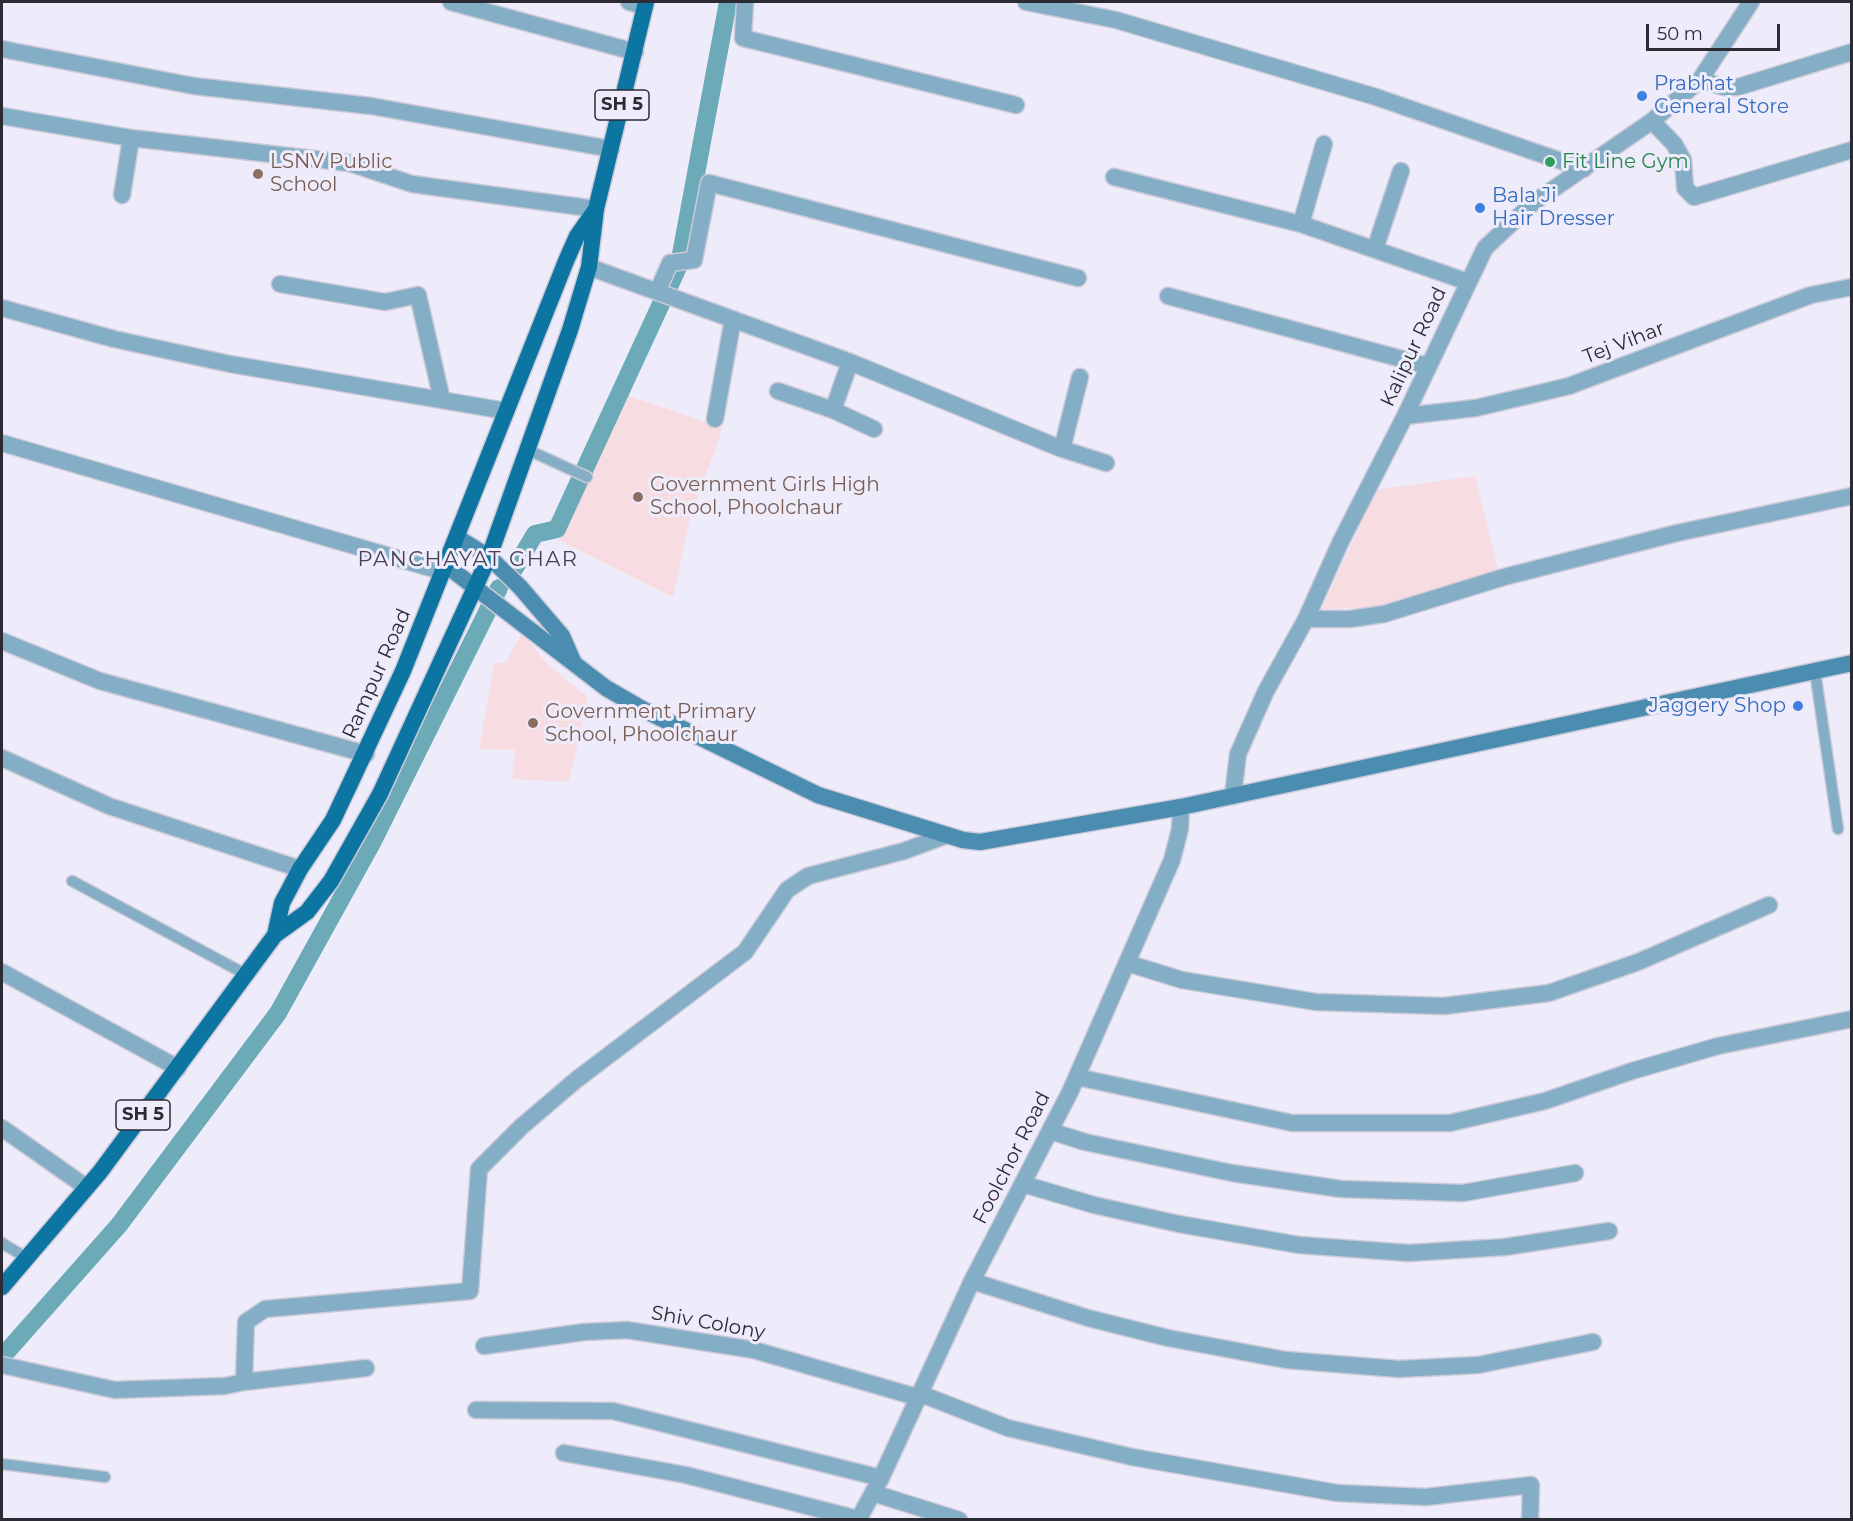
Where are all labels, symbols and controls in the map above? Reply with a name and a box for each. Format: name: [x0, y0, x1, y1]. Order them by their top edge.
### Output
scale bar: [1649, 12, 1782, 50]
text: 50 m: [1657, 23, 1703, 45]
place label: Prabhat General Store: [1654, 72, 1789, 119]
marker: Prabhat General Store: [1635, 89, 1649, 103]
road number: SH 5: [595, 90, 649, 120]
place label: LSNV Public School: [270, 150, 392, 197]
place label: Fit Line Gym: [1562, 150, 1689, 174]
marker: Fit Line Gym: [1543, 155, 1557, 169]
marker: LSNV Public School: [251, 167, 265, 181]
place label: Bala Ji Hair Dresser: [1492, 184, 1615, 231]
marker: Bala Ji Hair Dresser: [1473, 201, 1487, 215]
street label: Kalipur Road: [1376, 283, 1452, 411]
street label: Tej Vihar: [1580, 317, 1668, 369]
place label: Government Girls High School, Phoolchaur: [650, 473, 880, 520]
marker: Government Girls High School, Phoolchaur: [631, 490, 645, 504]
district label: PANCHAYAT GHAR: [357, 547, 579, 573]
street label: Rampur Road: [338, 605, 416, 743]
place label: Jaggery Shop: [1649, 694, 1786, 718]
marker: Jaggery Shop: [1791, 699, 1805, 713]
place label: Government Primary School, Phoolchaur: [545, 700, 756, 747]
marker: Government Primary School, Phoolchaur: [526, 716, 540, 730]
street label: Foolchor Road: [968, 1088, 1056, 1228]
road number: SH 5: [116, 1100, 170, 1130]
street label: Shiv Colony: [649, 1301, 767, 1345]

